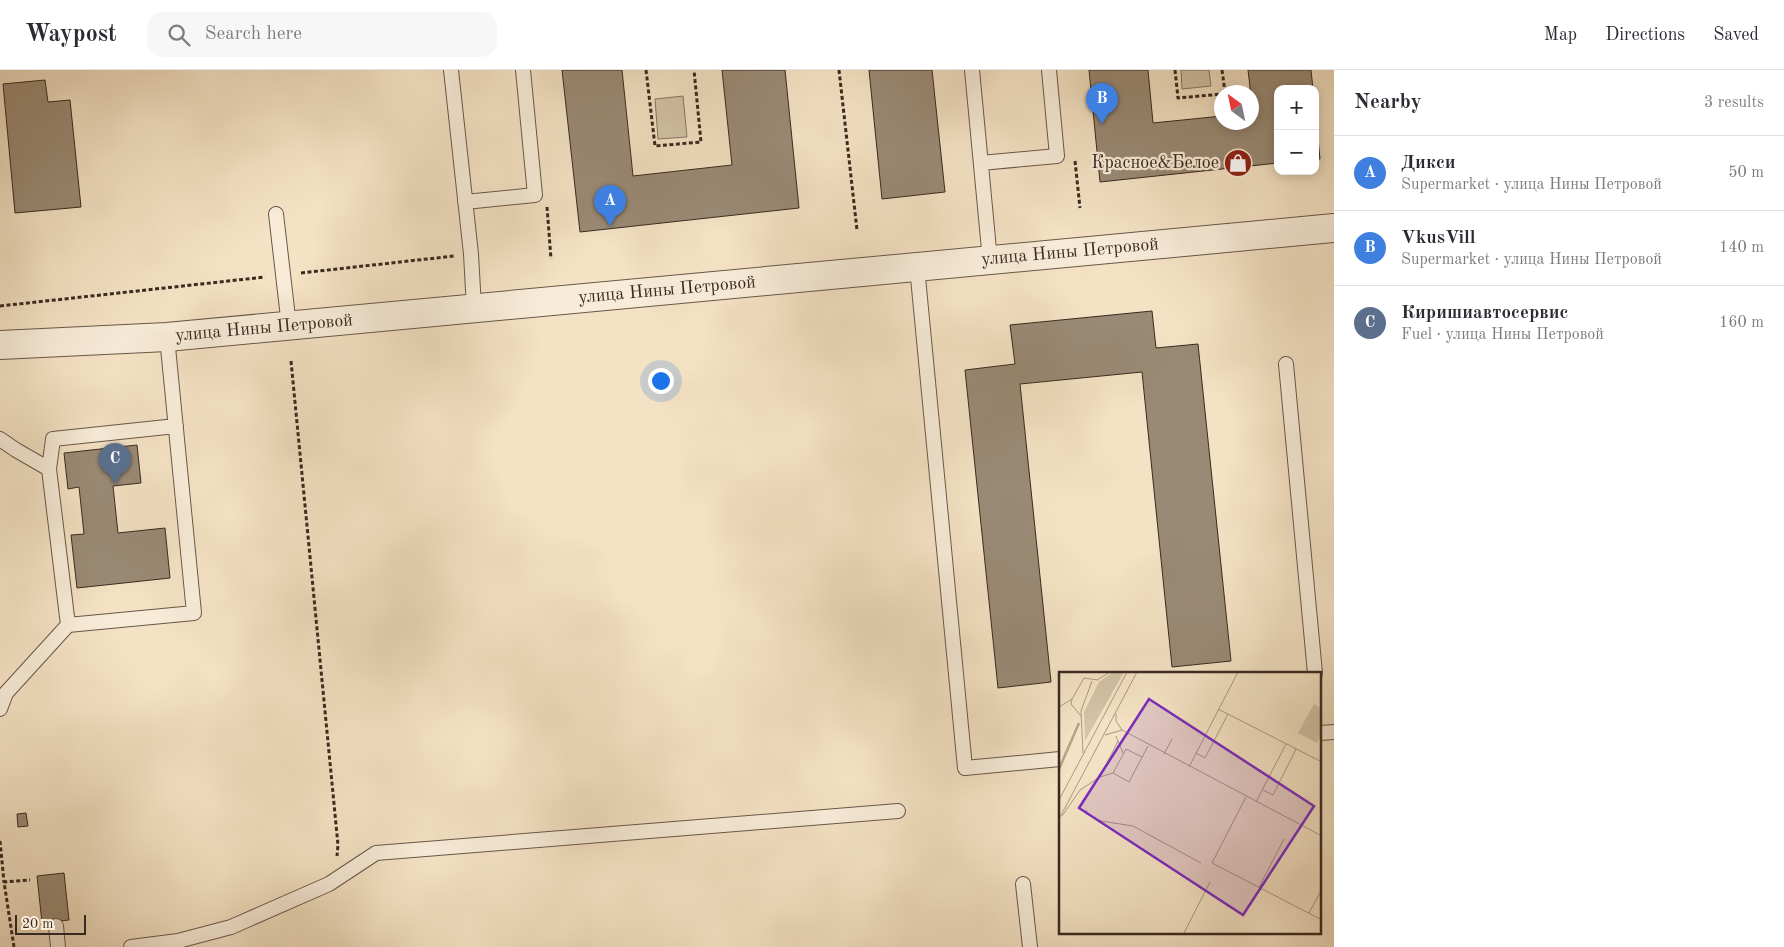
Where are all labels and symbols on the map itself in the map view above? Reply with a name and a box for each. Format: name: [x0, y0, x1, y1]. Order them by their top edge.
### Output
pin: B: [1086, 83, 1118, 124]
north arrow: [1214, 85, 1259, 130]
shop icon: Красное&Белое: [1223, 148, 1253, 178]
place label: Красное&Белое: [1091, 154, 1219, 172]
pin: A: [594, 185, 626, 226]
street label: улица Нины Петровой: [980, 235, 1160, 269]
street label: улица Нины Петровой: [577, 273, 757, 307]
street label: улица Нины Петровой: [174, 311, 354, 345]
your location: [648, 368, 674, 394]
pin: C: [99, 443, 131, 484]
inset map: [1059, 672, 1322, 934]
scale bar: [15, 912, 86, 935]

